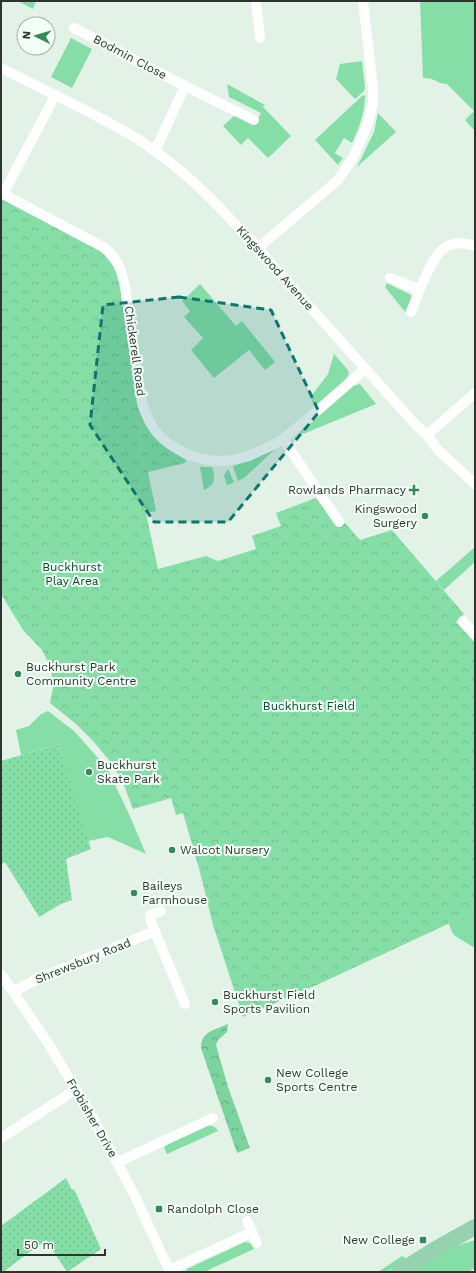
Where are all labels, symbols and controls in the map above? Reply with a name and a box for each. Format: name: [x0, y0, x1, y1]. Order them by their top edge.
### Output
north arrow: [16, 16, 56, 56]
text: N: [20, 31, 33, 40]
street label: Bodmin Close: [91, 32, 169, 82]
street label: Kingswood Avenue: [233, 223, 317, 313]
street label: Chickerell Road: [122, 305, 148, 397]
place label: Rowlands Pharmacy: [288, 483, 407, 497]
marker: Rowlands Pharmacy: [409, 485, 419, 495]
place label: Kingswood Surgery: [354, 502, 418, 530]
marker: Kingswood Surgery: [420, 511, 430, 521]
park label: Buckhurst Play Area: [42, 560, 102, 588]
place label: Buckhurst Park Community Centre: [26, 660, 137, 688]
marker: Buckhurst Park Community Centre: [13, 669, 23, 679]
park label: Buckhurst Field: [263, 699, 355, 713]
place label: Buckhurst Skate Park: [97, 758, 160, 786]
marker: Buckhurst Skate Park: [84, 767, 94, 777]
place label: Walcot Nursery: [180, 843, 270, 857]
marker: Walcot Nursery: [167, 845, 177, 855]
place label: Baileys Farmhouse: [142, 879, 207, 907]
marker: Baileys Farmhouse: [129, 888, 139, 898]
street label: Shrewsbury Road: [33, 935, 133, 987]
place label: Buckhurst Field Sports Pavilion: [223, 988, 315, 1016]
marker: Buckhurst Field Sports Pavilion: [210, 997, 220, 1007]
place label: New College Sports Centre: [276, 1066, 358, 1094]
marker: New College Sports Centre: [263, 1075, 273, 1085]
street label: Frobisher Drive: [64, 1076, 120, 1160]
place label: Randolph Close: [167, 1202, 259, 1216]
marker: Randolph Close: [154, 1204, 164, 1214]
scale bar: [18, 1231, 105, 1257]
place label: New College: [343, 1233, 415, 1247]
marker: New College: [418, 1235, 428, 1245]
text: 50 m: [24, 1238, 54, 1252]

